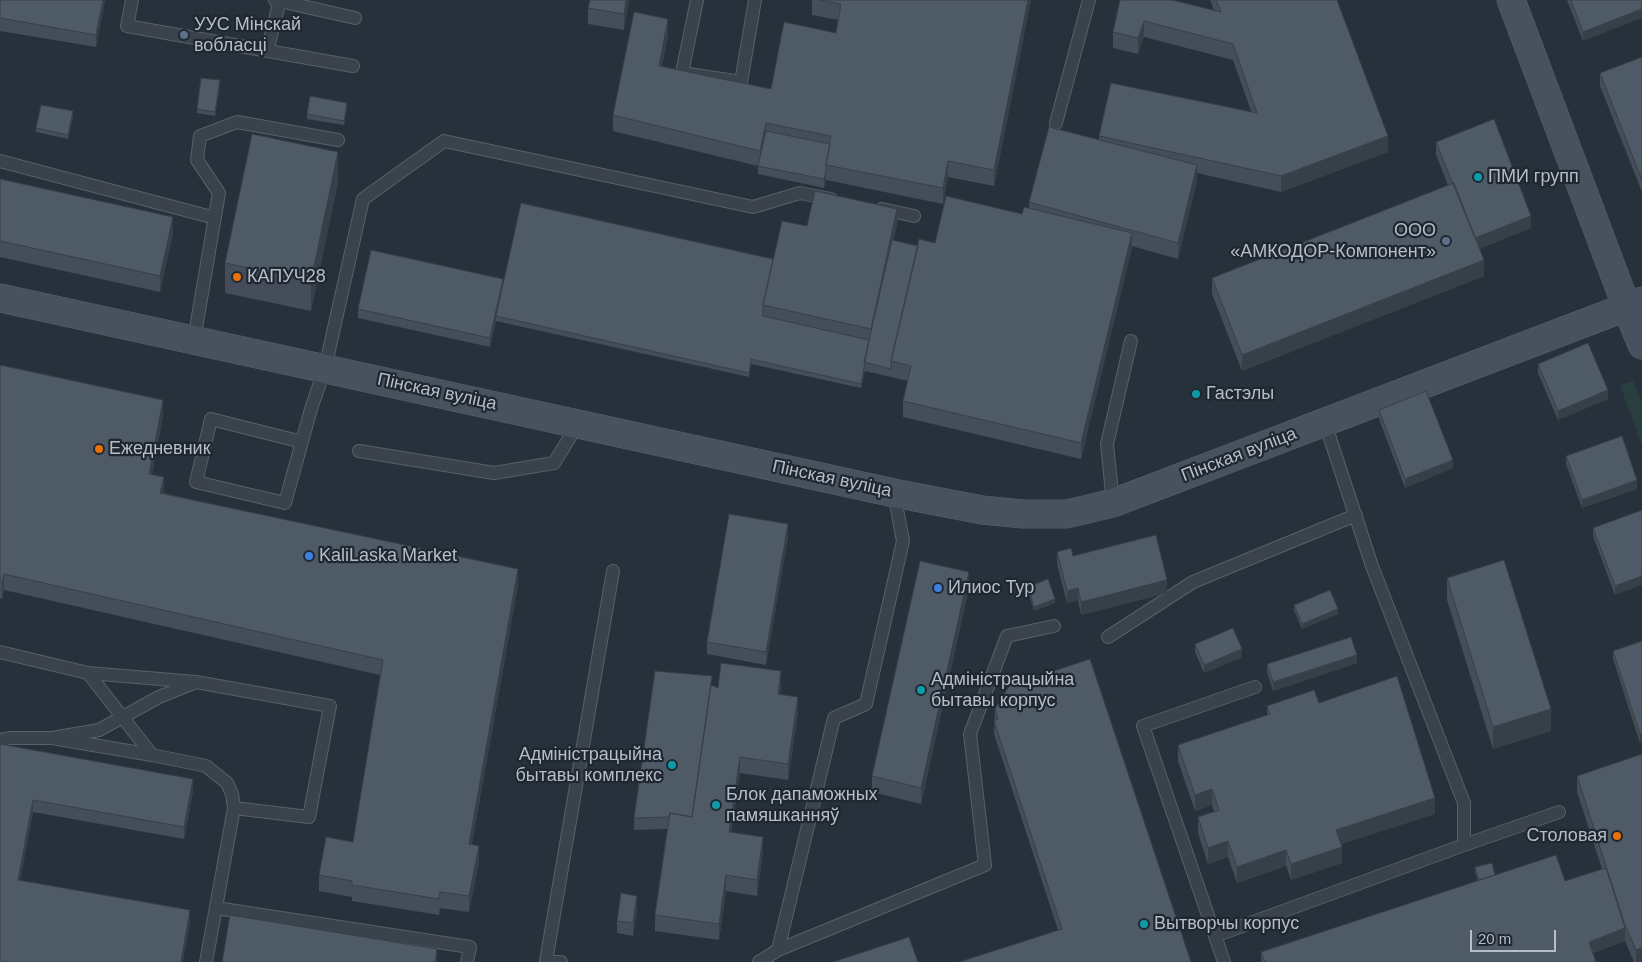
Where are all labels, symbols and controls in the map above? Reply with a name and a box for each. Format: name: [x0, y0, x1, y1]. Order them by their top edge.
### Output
place label: УУС Мінскай вобласці: [194, 14, 301, 56]
marker: УУС Мінскай вобласці: [178, 29, 190, 41]
place label: ПМИ групп: [1488, 166, 1579, 188]
marker: ПМИ групп: [1472, 171, 1484, 183]
place label: ООО «АМКОДОР-Компонент»: [1230, 220, 1436, 262]
marker: ООО «АМКОДОР-Компонент»: [1440, 235, 1452, 247]
place label: КАПУЧ28: [247, 266, 326, 288]
marker: КАПУЧ28: [231, 271, 243, 283]
street label: Пінская вуліца: [375, 369, 499, 415]
place label: Гастэлы: [1206, 383, 1274, 405]
marker: Гастэлы: [1190, 388, 1202, 400]
street label: Пінская вуліца: [1178, 423, 1300, 487]
place label: Ежедневник: [109, 438, 211, 460]
marker: Ежедневник: [93, 443, 105, 455]
street label: Пінская вуліца: [770, 456, 894, 502]
place label: KaliLaska Market: [319, 545, 457, 567]
marker: KaliLaska Market: [303, 550, 315, 562]
place label: Илиос Тур: [948, 577, 1034, 599]
marker: Илиос Тур: [932, 582, 944, 594]
place label: Адміністрацыйна бытавы корпус: [931, 669, 1074, 712]
marker: Адміністрацыйна бытавы корпус: [915, 684, 927, 696]
place label: Адміністрацыйна бытавы комплекс: [515, 744, 662, 786]
marker: Адміністрацыйна бытавы комплекс: [666, 759, 678, 771]
place label: Блок дапаможных памяшканняў: [726, 784, 878, 826]
marker: Блок дапаможных памяшканняў: [710, 799, 722, 811]
place label: Столовая: [1527, 825, 1607, 847]
marker: Столовая: [1611, 830, 1623, 842]
place label: Вытворчы корпус: [1154, 913, 1299, 935]
marker: Вытворчы корпус: [1138, 918, 1150, 930]
scale bar: [1472, 920, 1558, 952]
text: 20 m: [1478, 930, 1511, 947]

